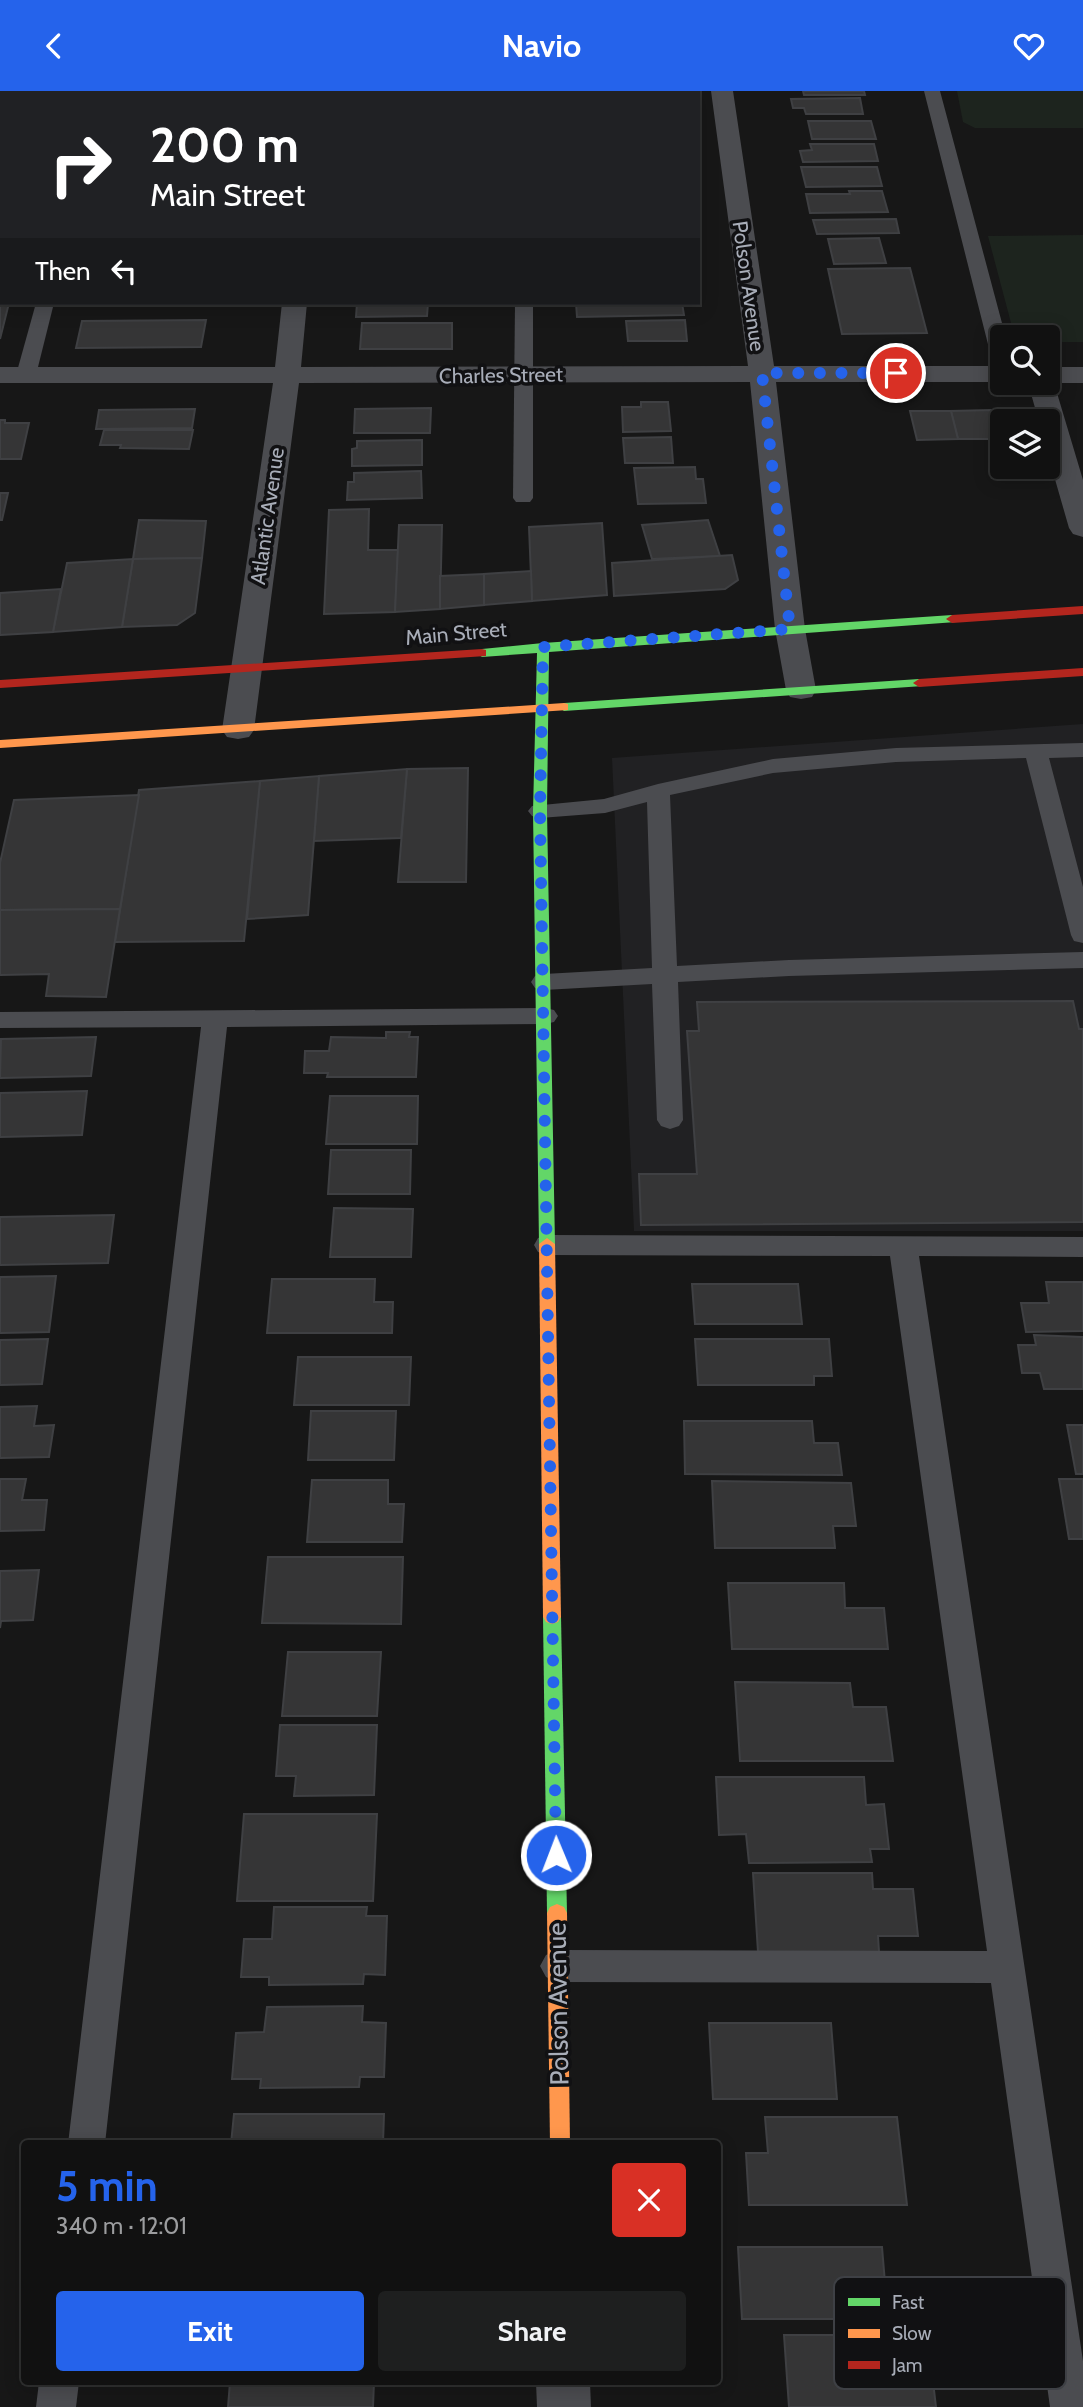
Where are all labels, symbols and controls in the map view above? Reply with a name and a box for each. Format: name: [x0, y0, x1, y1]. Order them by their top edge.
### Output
text: Navio: [502, 26, 581, 65]
icon: back: [35, 27, 73, 65]
icon: heart: [1010, 27, 1048, 65]
text: 200 m: [150, 115, 299, 174]
icon: right: [35, 119, 126, 210]
text: Main Street: [150, 175, 305, 214]
street label: Polson Avenue: [727, 219, 771, 353]
icon: left: [105, 252, 143, 290]
text: Then: [35, 255, 91, 287]
map controls: [990, 325, 1060, 479]
button: search: [990, 325, 1060, 395]
pin: [866, 343, 926, 403]
icon: arrive: [877, 354, 915, 392]
street label: Charles Street: [439, 361, 563, 389]
button: layers: [990, 409, 1060, 479]
street label: Atlantic Avenue: [245, 445, 289, 586]
street label: Main Street: [404, 616, 508, 650]
position arrow: [519, 1818, 593, 1892]
street label: Polson Avenue: [541, 1922, 575, 2086]
text: 5 min: [56, 2160, 158, 2212]
button: close: [612, 2163, 686, 2237]
text: 340 m · 12:01: [56, 2212, 187, 2240]
legend: [834, 2277, 1066, 2389]
button: Exit: [56, 2291, 364, 2371]
button: Share: [378, 2291, 686, 2371]
text: Fast: [892, 2291, 925, 2314]
text: Slow: [892, 2322, 932, 2345]
text: Jam: [891, 2354, 922, 2377]

